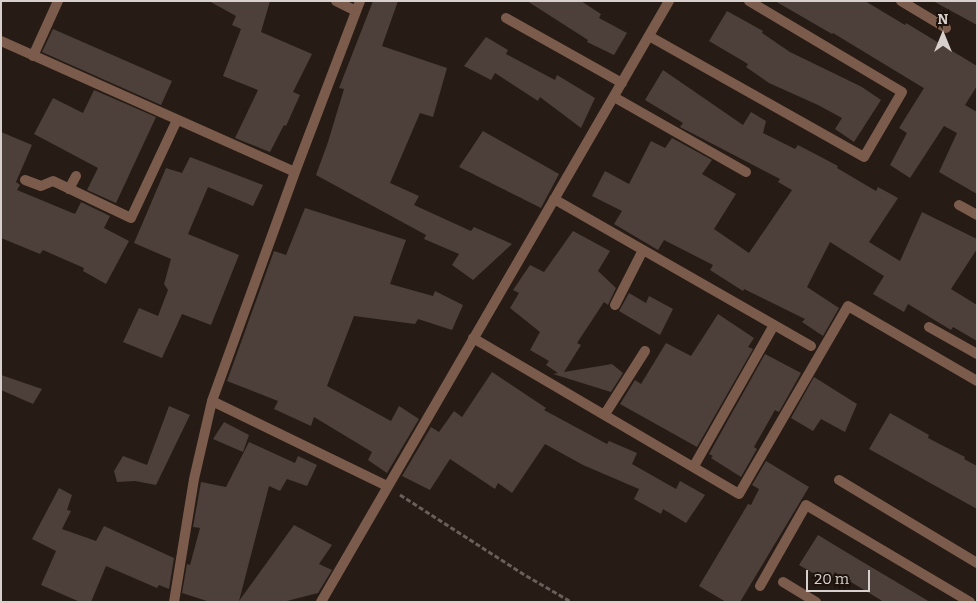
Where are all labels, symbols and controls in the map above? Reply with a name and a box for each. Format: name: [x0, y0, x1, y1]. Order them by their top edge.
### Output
north arrow: [918, 10, 968, 60]
text: N: [938, 11, 948, 28]
scale bar: [808, 560, 872, 592]
text: 20 m: [814, 570, 849, 588]

